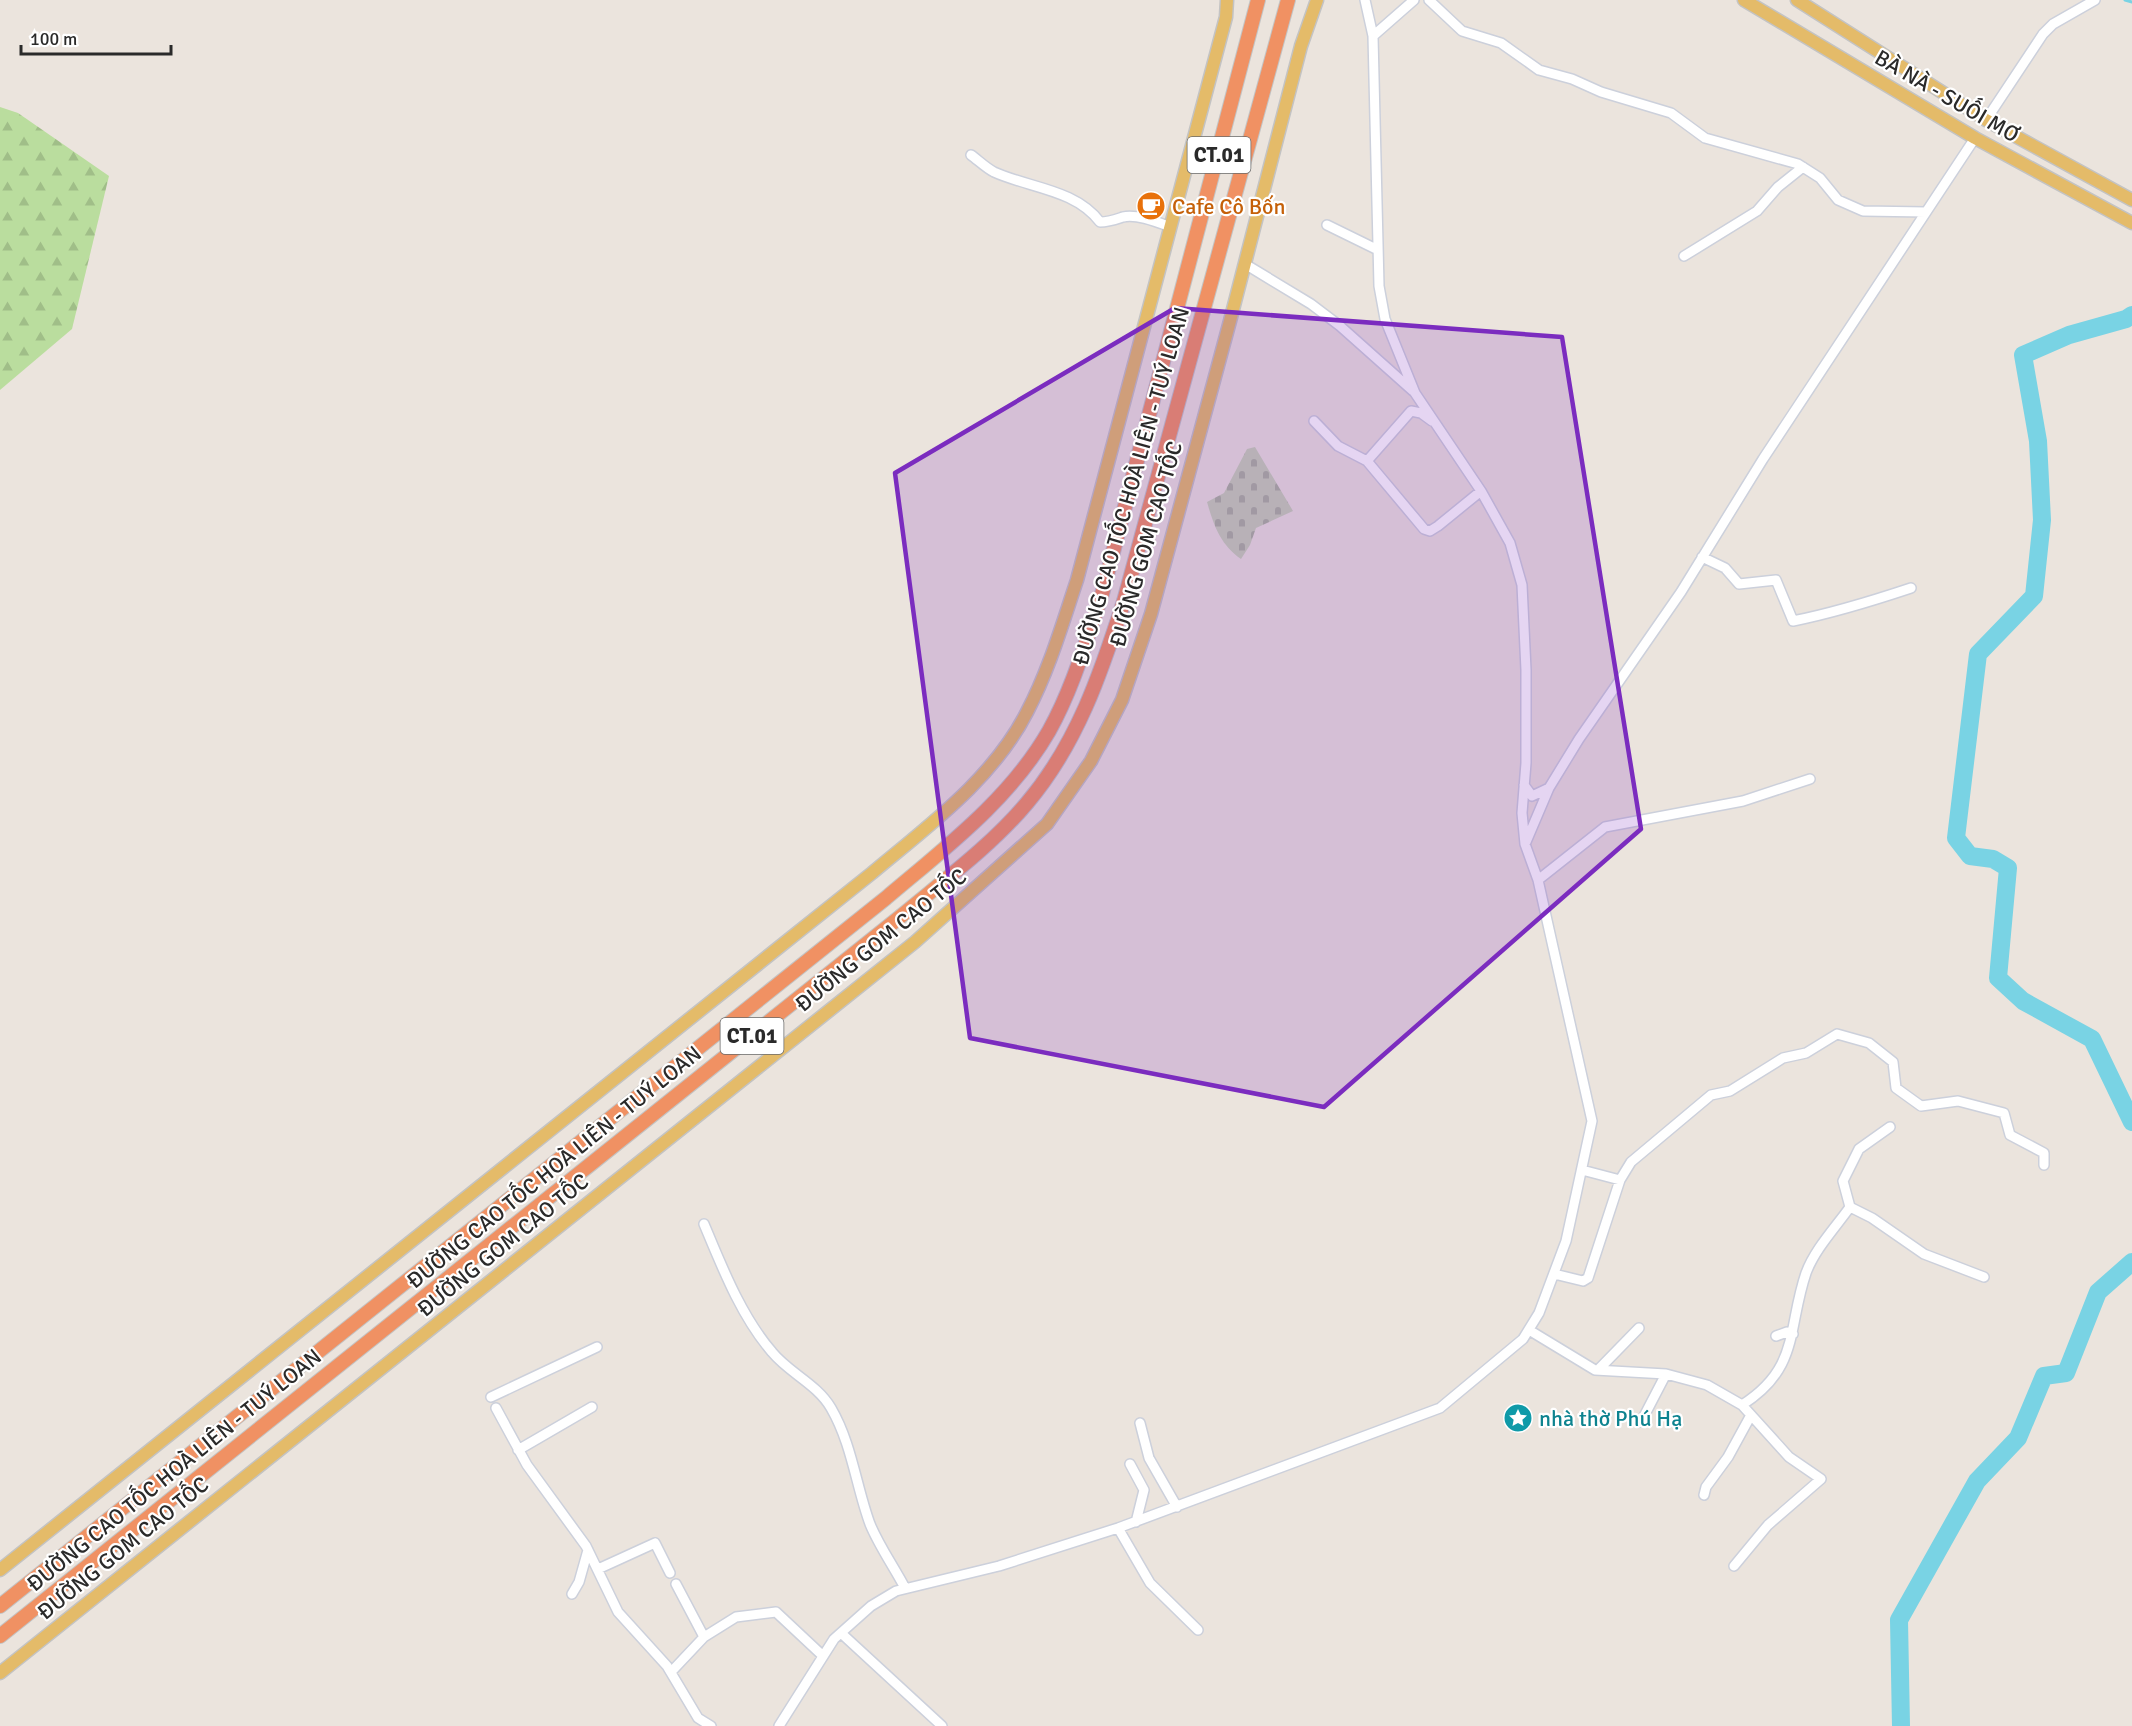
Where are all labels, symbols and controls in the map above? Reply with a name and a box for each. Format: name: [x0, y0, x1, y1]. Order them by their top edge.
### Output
scale bar: [21, 18, 171, 56]
text: 100 m: [30, 28, 77, 50]
street label: BÀ NÀ - SUỐI MƠ: [1870, 41, 2025, 148]
road number: CT.01: [1188, 137, 1250, 173]
cafe icon: Cafe Cô Bốn: [1135, 190, 1167, 222]
place label: Cafe Cô Bốn: [1172, 193, 1285, 220]
street label: ĐƯỜNG CAO TỐC HOÀ LIÊN - TUÝ LOAN: [1064, 303, 1195, 668]
street label: ĐƯỜNG GOM CAO TỐC: [1101, 437, 1188, 650]
street label: ĐƯỜNG GOM CAO TỐC: [788, 860, 972, 1017]
road number: CT.01: [720, 1018, 783, 1054]
street label: ĐƯỜNG CAO TỐC HOÀ LIÊN - TUÝ LOAN: [399, 1037, 707, 1294]
street label: ĐƯỜNG GOM CAO TỐC: [410, 1165, 594, 1322]
street label: ĐƯỜNG CAO TỐC HOÀ LIÊN - TUÝ LOAN: [19, 1340, 327, 1597]
place icon: nhà thờ Phú Hạ: [1502, 1402, 1534, 1434]
place label: nhà thờ Phú Hạ: [1539, 1405, 1682, 1432]
street label: ĐƯỜNG GOM CAO TỐC: [30, 1468, 214, 1625]

